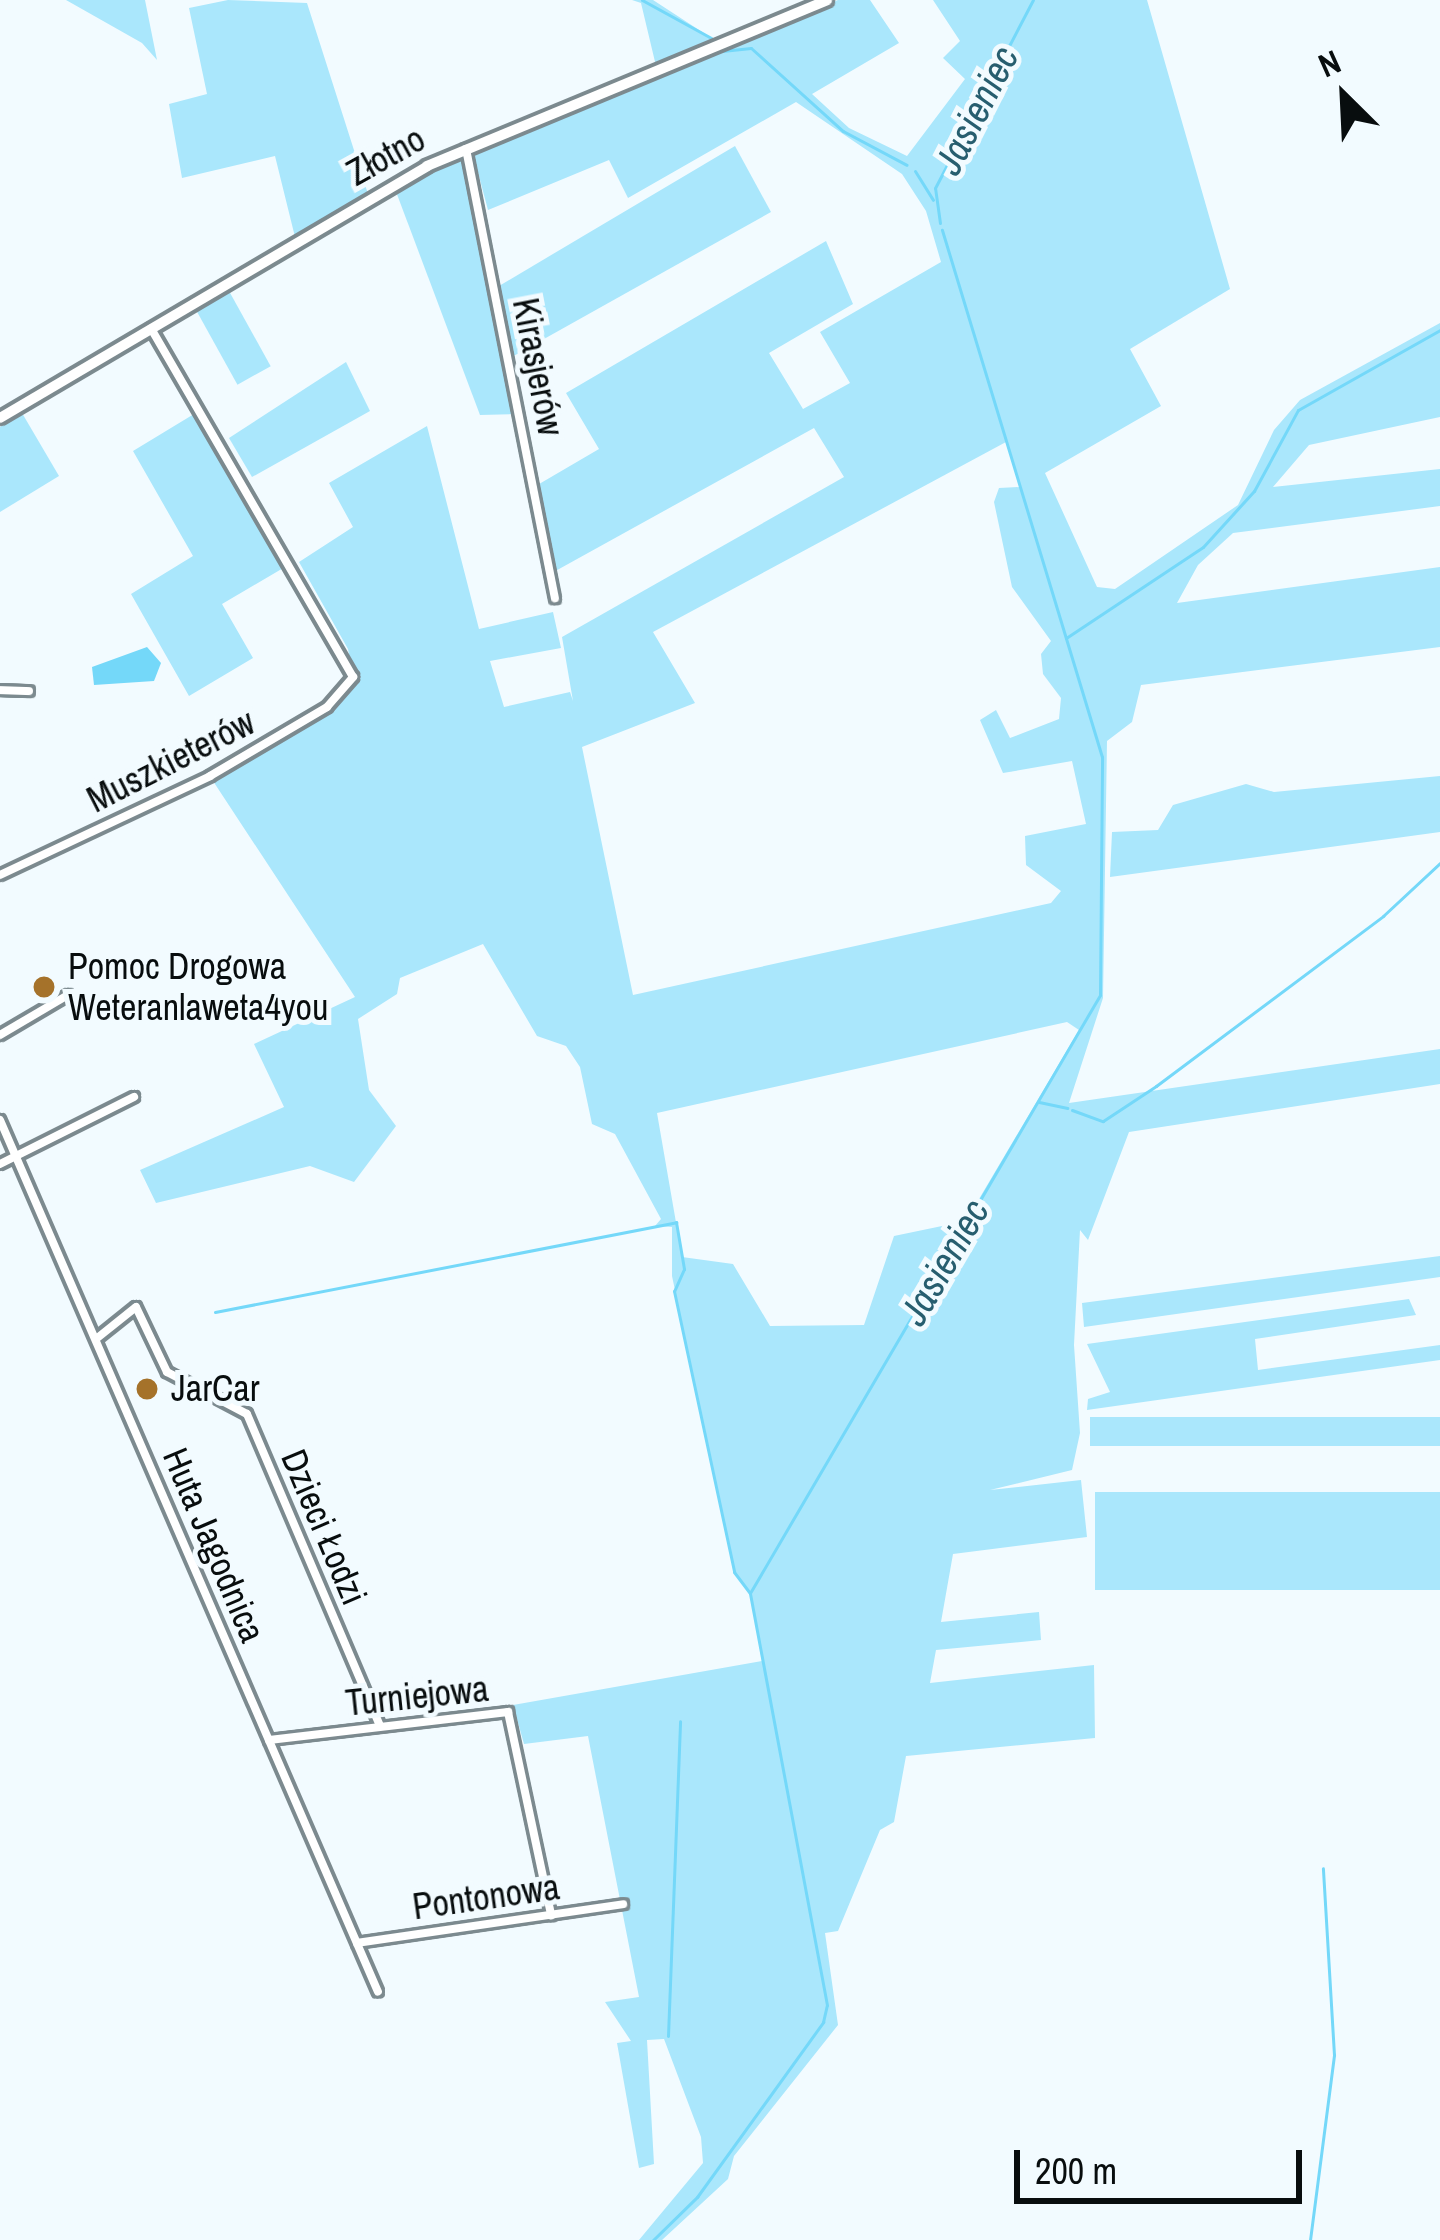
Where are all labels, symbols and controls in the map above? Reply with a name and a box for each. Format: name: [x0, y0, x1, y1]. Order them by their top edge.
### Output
north arrow: [1284, 36, 1404, 156]
water label: Jasieniec: [924, 38, 1028, 182]
text: N: [1311, 39, 1347, 87]
street label: Złotno: [340, 117, 432, 195]
street label: Kirasjerów: [503, 294, 573, 440]
street label: Muszkieterów: [80, 700, 262, 822]
place label: Pomoc Drogowa Weteranlaweta4you: [68, 944, 328, 1029]
marker: Pomoc Drogowa Weteranlaweta4you: [31, 974, 57, 1000]
water label: Jasieniec: [890, 1191, 998, 1333]
place label: JarCar: [171, 1367, 260, 1411]
marker: JarCar: [134, 1376, 160, 1402]
street label: Huta Jagodnica: [154, 1441, 274, 1649]
street label: Dzieci Łodzi: [272, 1443, 376, 1611]
street label: Turniejowa: [343, 1667, 491, 1725]
street label: Pontonowa: [410, 1865, 562, 1929]
scale bar: [1020, 2126, 1308, 2200]
text: 200 m: [1035, 2147, 1117, 2195]

